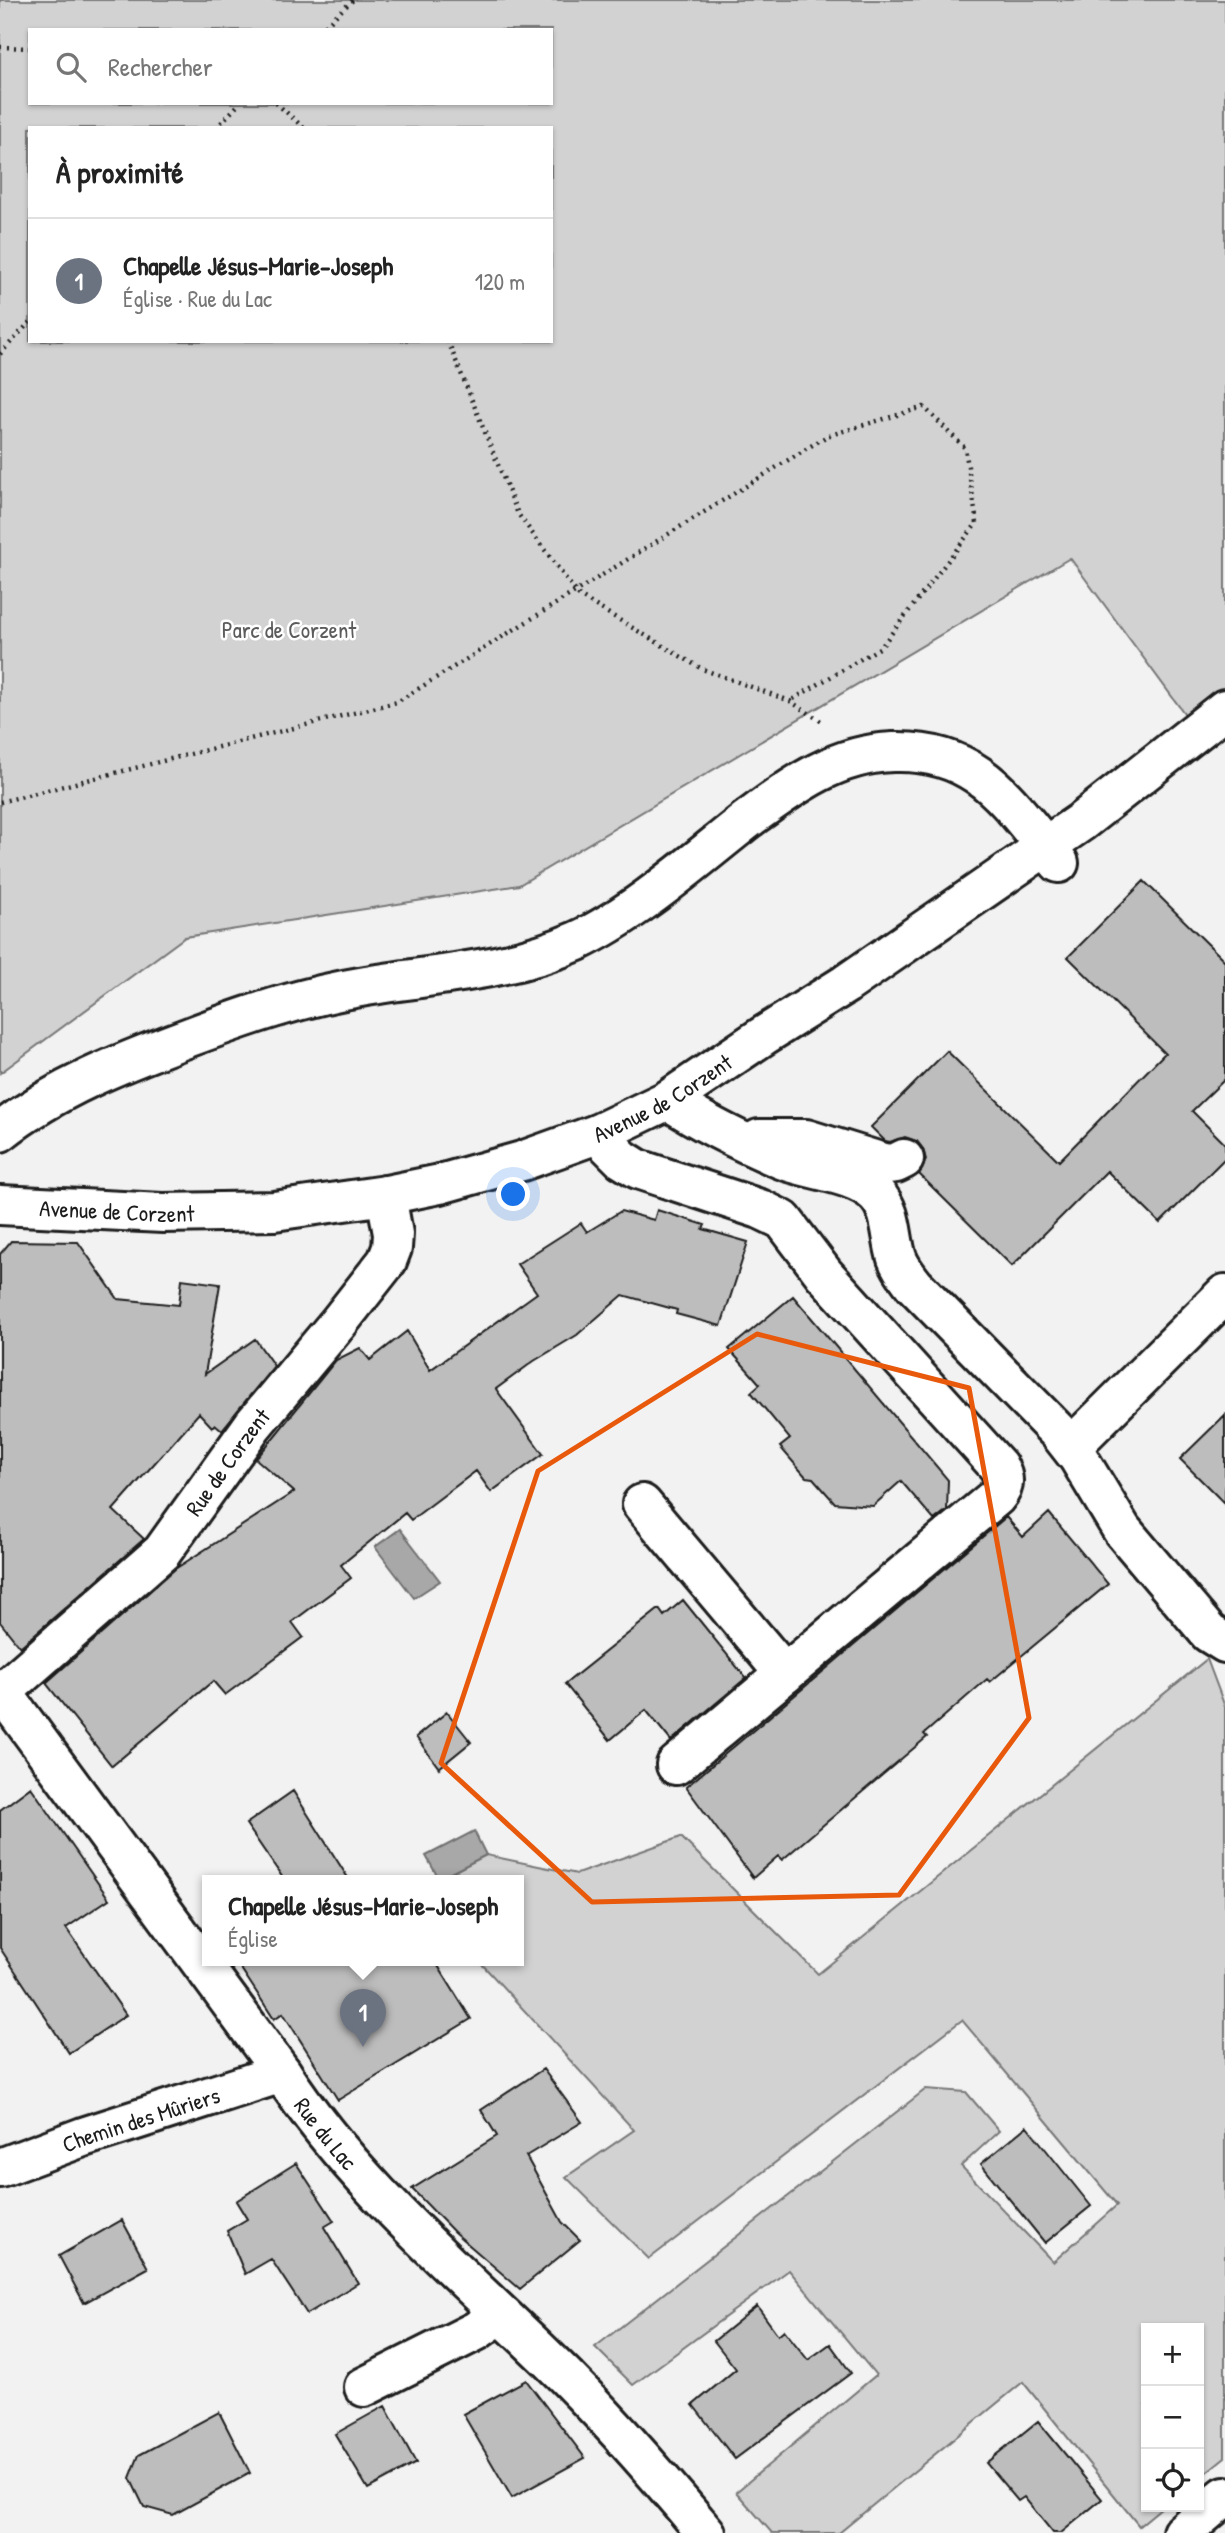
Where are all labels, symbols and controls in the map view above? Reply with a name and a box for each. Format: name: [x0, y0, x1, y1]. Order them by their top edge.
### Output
search box: [28, 28, 553, 105]
icon: search: [52, 48, 90, 86]
text: Rechercher: [108, 49, 213, 84]
text: À proximité: [56, 152, 184, 192]
text: Chapelle Jésus-Marie-Joseph: [123, 248, 393, 283]
text: 1: [75, 266, 83, 297]
text: 120 m: [475, 266, 525, 297]
text: Église · Rue du Lac: [123, 283, 272, 314]
park label: Parc de Corzent: [222, 614, 357, 645]
street label: Avenue de Corzent: [588, 1045, 739, 1149]
your location: [496, 1177, 530, 1211]
street label: Avenue de Corzent: [39, 1191, 196, 1229]
street label: Rue de Corzent: [178, 1400, 277, 1522]
popup: [202, 1875, 524, 1966]
text: Chapelle Jésus-Marie-Joseph: [228, 1888, 498, 1923]
text: Église: [228, 1923, 278, 1954]
pin: 1: [340, 1989, 386, 2047]
street label: Chemin des Mûriers: [57, 2079, 223, 2159]
street label: Rue du Lac: [288, 2091, 365, 2176]
map controls: [1141, 2323, 1204, 2512]
button: +: [1141, 2323, 1204, 2386]
button: −: [1141, 2386, 1204, 2449]
button: locate: [1141, 2449, 1204, 2512]

